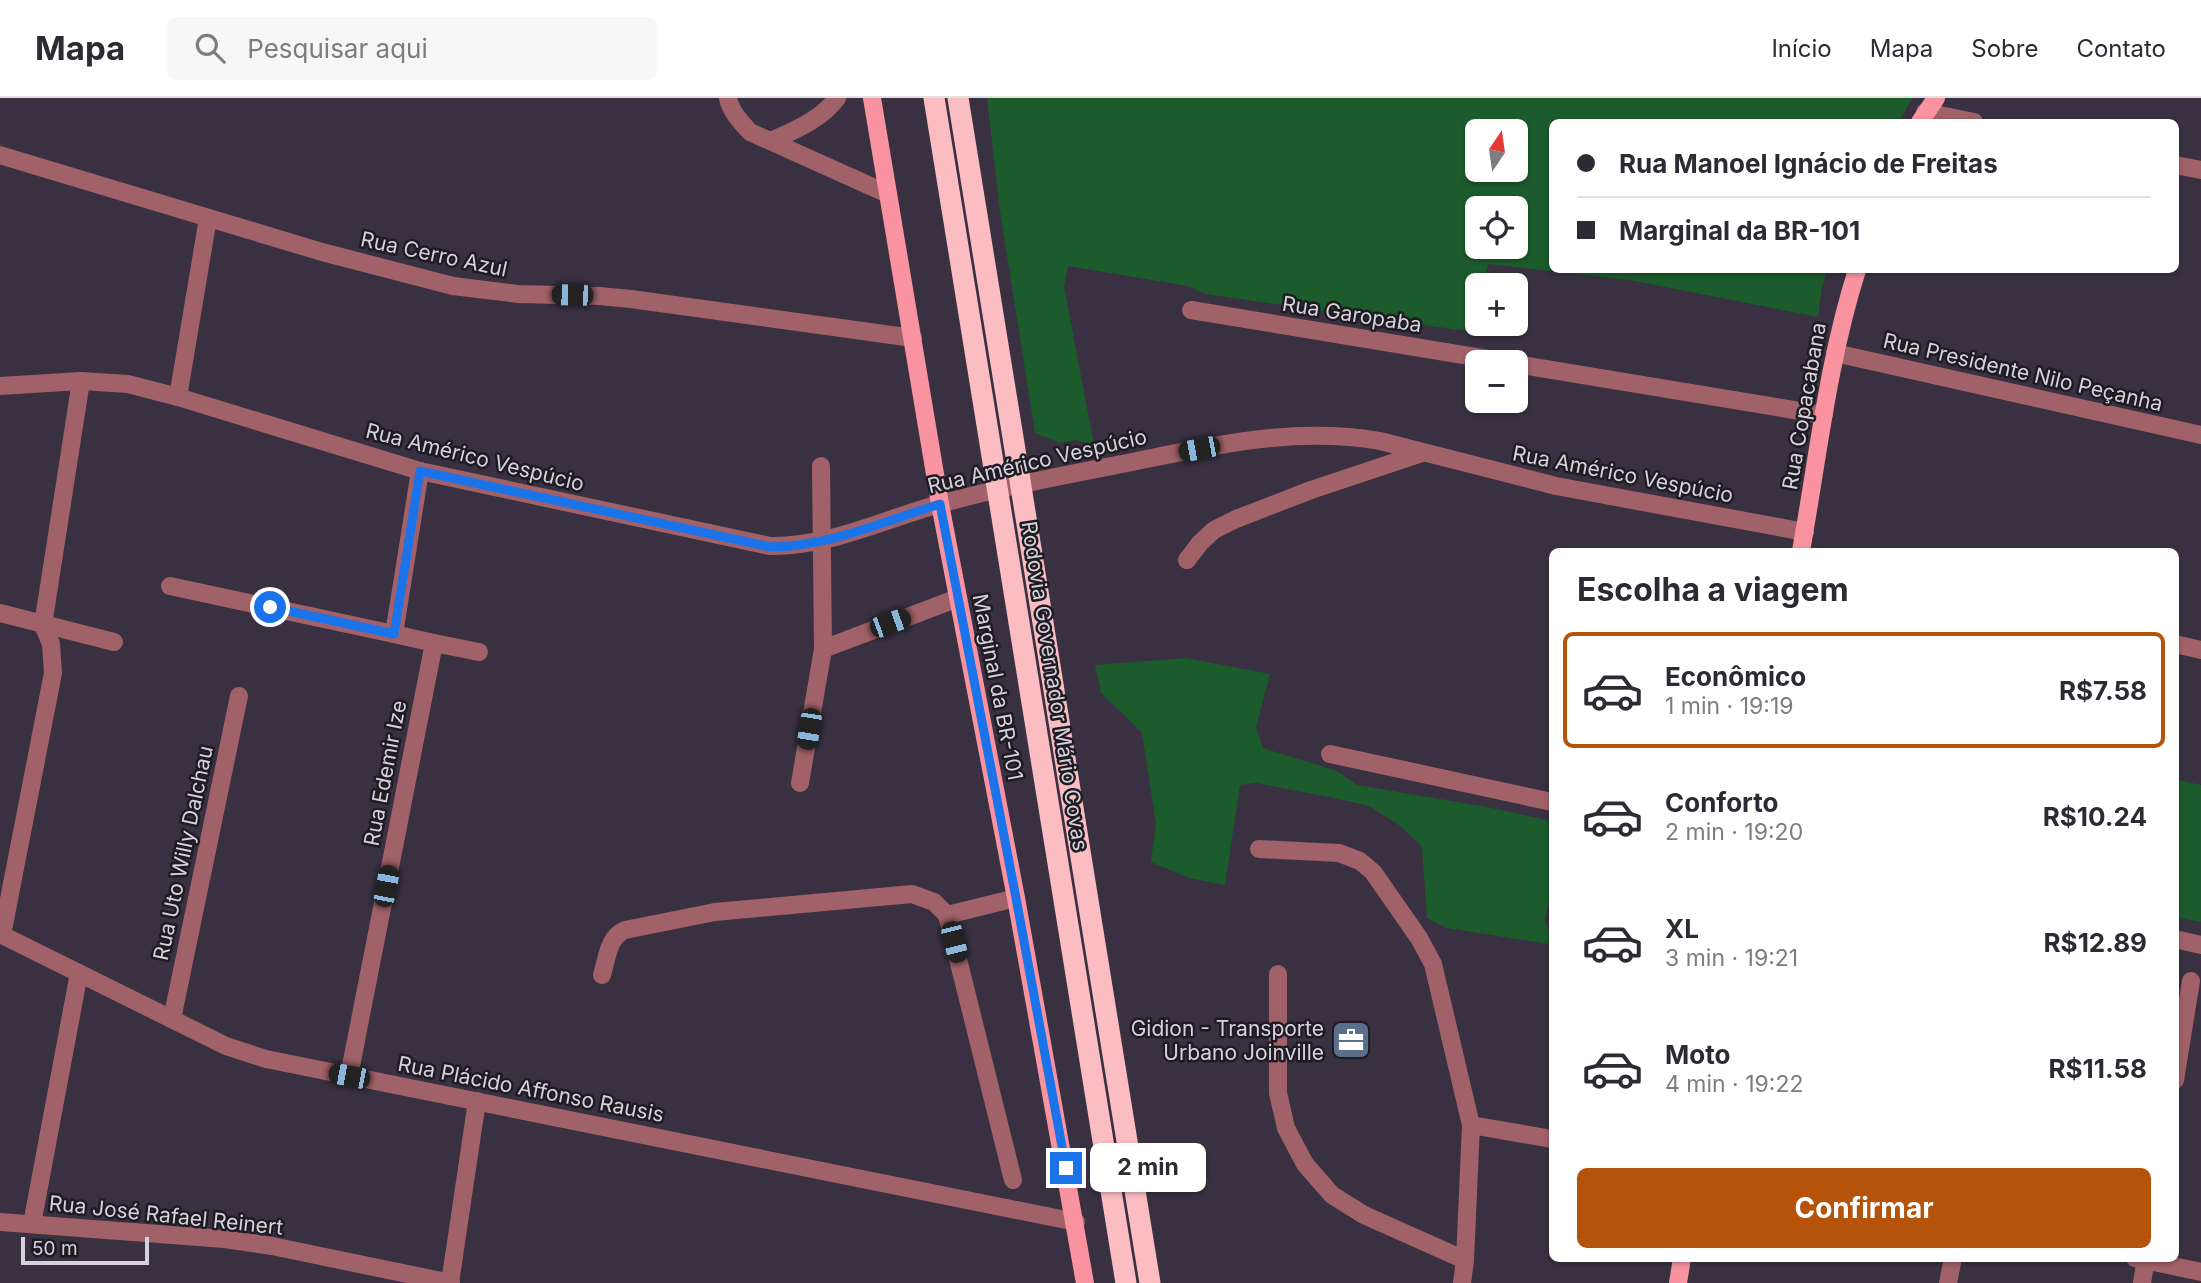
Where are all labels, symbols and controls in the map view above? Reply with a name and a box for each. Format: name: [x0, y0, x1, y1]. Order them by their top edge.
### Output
search box: [167, 17, 657, 80]
text: Mapa: [35, 28, 125, 68]
icon: search: [191, 29, 229, 67]
text: Pesquisar aqui: [247, 33, 428, 64]
text: Início: [1771, 34, 1832, 63]
text: Mapa: [1870, 34, 1933, 63]
text: Sobre: [1971, 34, 2038, 63]
text: Contato: [2076, 34, 2166, 63]
north arrow: [1465, 119, 1528, 182]
map controls: [1465, 119, 1528, 413]
text: Rua Manoel Ignácio de Freitas: [1619, 148, 1998, 179]
button: locate: [1465, 196, 1528, 259]
text: Marginal da BR-101: [1619, 215, 1860, 246]
street label: Rua Cerro Azul: [358, 226, 510, 282]
button: +: [1465, 273, 1528, 336]
car: [551, 284, 594, 306]
street label: Rua Garopaba: [1280, 291, 1424, 337]
street label: Rua Copacabana: [1777, 320, 1831, 492]
street label: Rua Presidente Nilo Peçanha: [1881, 328, 2165, 416]
button: −: [1465, 350, 1528, 413]
street label: Rua Américo Vespúcio: [363, 418, 587, 496]
street label: Rua Américo Vespúcio: [925, 424, 1149, 498]
car: [1177, 435, 1222, 463]
street label: Rua Américo Vespúcio: [1511, 440, 1735, 508]
street label: Rodovia Governador Mário Covas: [1017, 519, 1093, 853]
text: Escolha a viagem: [1577, 570, 1849, 609]
route start: [254, 591, 286, 623]
street label: Marginal da BR-101: [968, 592, 1028, 782]
car: [867, 606, 914, 640]
icon: car: [1581, 659, 1644, 722]
text: Econômico: [1665, 661, 1806, 692]
text: R$7.58: [2059, 675, 2147, 706]
text: 1 min · 19:19: [1665, 692, 1794, 720]
street label: Rua Edemir Ize: [359, 698, 411, 848]
car: [796, 707, 823, 751]
street label: Rua Uto Willy Dalchau: [148, 743, 218, 963]
icon: car: [1581, 785, 1644, 848]
text: Conforto: [1665, 787, 1778, 818]
text: R$10.24: [2043, 801, 2147, 832]
text: 2 min · 19:20: [1665, 818, 1803, 846]
car: [372, 863, 401, 909]
icon: car: [1581, 911, 1644, 974]
text: XL: [1665, 913, 1699, 944]
car: [939, 919, 970, 965]
text: R$12.89: [2044, 927, 2147, 958]
text: 3 min · 19:21: [1665, 944, 1798, 972]
place label: Gidion - Transporte Urbano Joinville: [1131, 1016, 1324, 1065]
office icon: Gidion - Transporte Urbano Joinville: [1330, 1019, 1372, 1061]
icon: car: [1581, 1037, 1644, 1100]
text: Moto: [1665, 1039, 1730, 1070]
street label: Rua Plácido Affonso Rausis: [396, 1051, 666, 1127]
text: R$11.58: [2048, 1053, 2147, 1084]
car: [327, 1062, 372, 1090]
text: 4 min · 19:22: [1665, 1070, 1804, 1098]
callout: 2 min: [1090, 1144, 1206, 1192]
route end: [1050, 1152, 1082, 1184]
text: 2 min: [1117, 1153, 1179, 1181]
button: Confirmar: [1577, 1168, 2151, 1248]
street label: Rua José Rafael Reinert: [48, 1190, 284, 1240]
scale bar: [21, 1234, 149, 1266]
text: 50 m: [32, 1237, 78, 1260]

